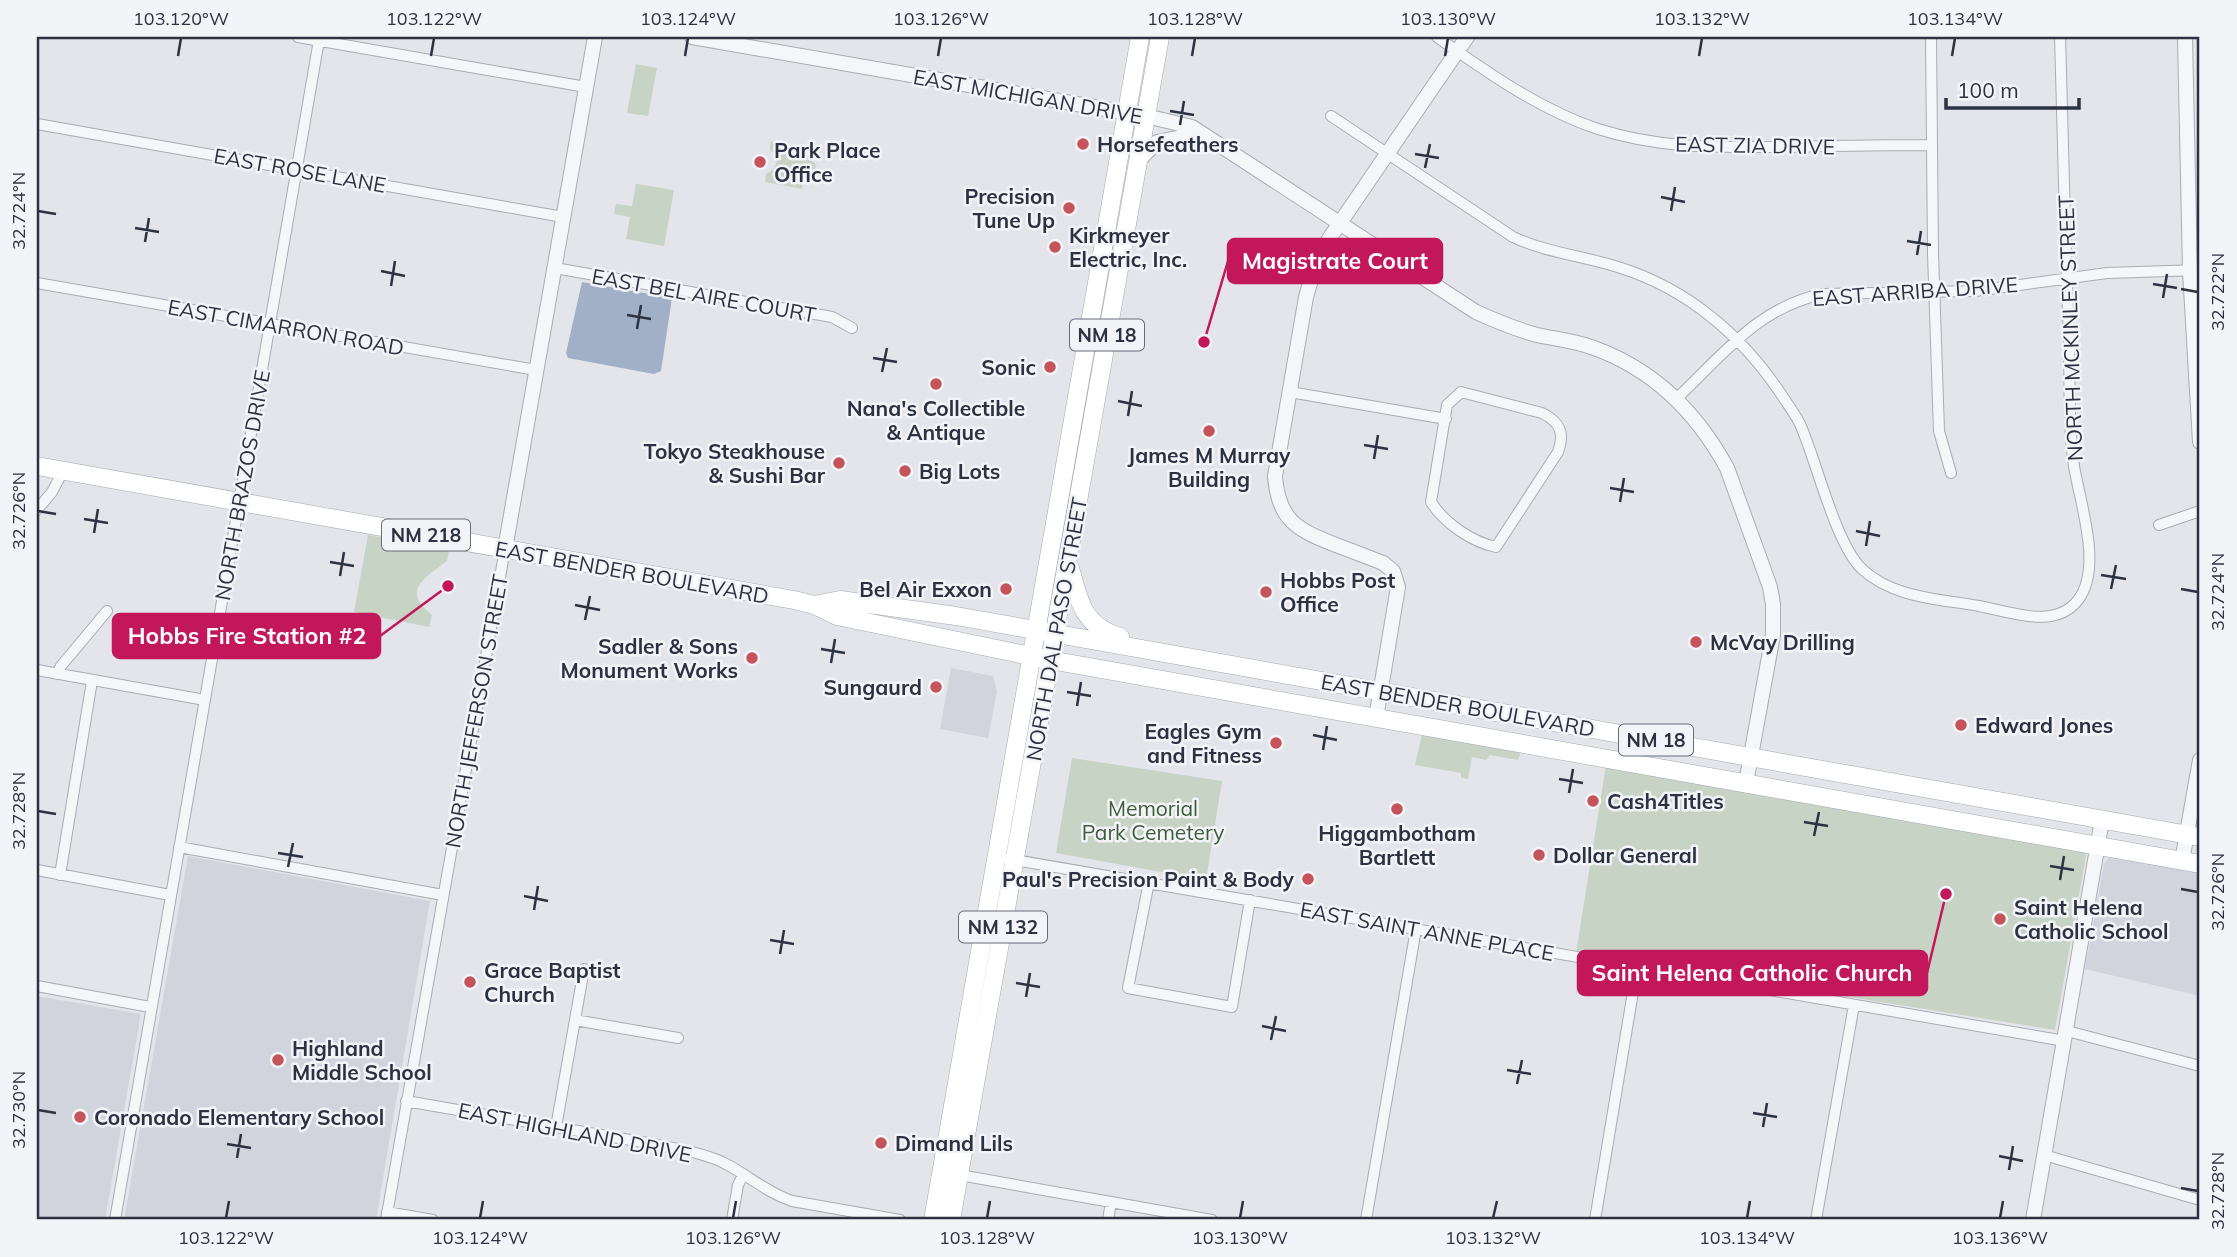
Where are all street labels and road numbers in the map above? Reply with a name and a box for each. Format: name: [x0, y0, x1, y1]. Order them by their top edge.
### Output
street label: EAST MICHIGAN DRIVE: [911, 63, 1145, 129]
street label: EAST ZIA DRIVE: [1675, 131, 1835, 159]
street label: EAST ROSE LANE: [212, 142, 388, 198]
street label: NORTH MCKINLEY STREET: [2052, 194, 2088, 461]
street label: EAST BEL AIRE COURT: [590, 262, 819, 328]
street label: EAST ARRIBA DRIVE: [1811, 271, 2019, 311]
street label: EAST CIMARRON ROAD: [166, 293, 406, 361]
road number: NM 18: [1070, 320, 1144, 350]
street label: NORTH BRAZOS DRIVE: [209, 368, 275, 602]
street label: NORTH DAL PASO STREET: [1020, 495, 1092, 763]
road number: NM 218: [382, 520, 470, 550]
street label: EAST BENDER BOULEVARD: [493, 535, 771, 609]
street label: NORTH JEFFERSON STREET: [439, 572, 513, 850]
street label: EAST BENDER BOULEVARD: [1319, 668, 1597, 742]
road number: NM 18: [1619, 724, 1693, 755]
street label: EAST SAINT ANNE PLACE: [1298, 896, 1556, 966]
road number: NM 132: [959, 911, 1047, 942]
street label: EAST HIGHLAND DRIVE: [456, 1097, 694, 1167]

